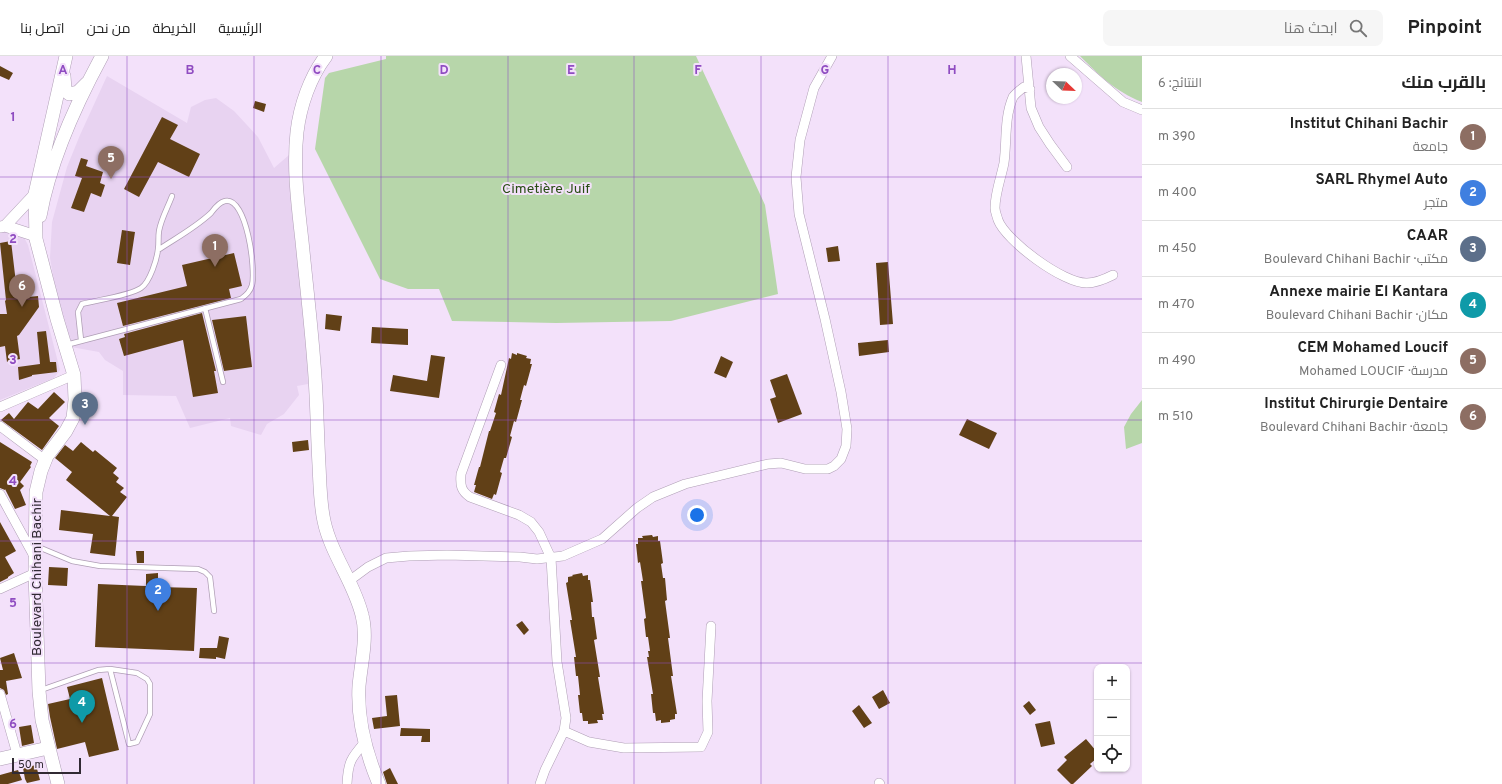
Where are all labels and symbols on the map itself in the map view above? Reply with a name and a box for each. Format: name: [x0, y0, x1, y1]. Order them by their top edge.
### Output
text: A: [58, 63, 68, 79]
text: B: [186, 63, 195, 79]
text: C: [313, 63, 321, 79]
text: D: [439, 63, 449, 79]
text: E: [567, 63, 575, 79]
text: F: [694, 63, 702, 79]
text: G: [821, 63, 830, 79]
text: H: [947, 63, 957, 79]
north arrow: [1046, 68, 1082, 104]
text: 1: [10, 110, 16, 126]
pin: 5: [98, 146, 124, 179]
park label: Cimetière Juif: [502, 181, 590, 198]
text: 2: [9, 232, 17, 248]
pin: 1: [202, 234, 228, 267]
pin: 6: [9, 274, 35, 307]
text: 3: [9, 353, 17, 369]
pin: 3: [72, 392, 98, 425]
text: 4: [9, 474, 17, 490]
street label: Boulevard Chihani Bachir: [29, 497, 46, 656]
your location: [687, 505, 707, 525]
pin: 2: [145, 578, 171, 611]
text: 5: [9, 596, 17, 612]
pin: 4: [69, 690, 95, 723]
text: 6: [9, 717, 17, 733]
scale bar: [12, 756, 81, 775]

